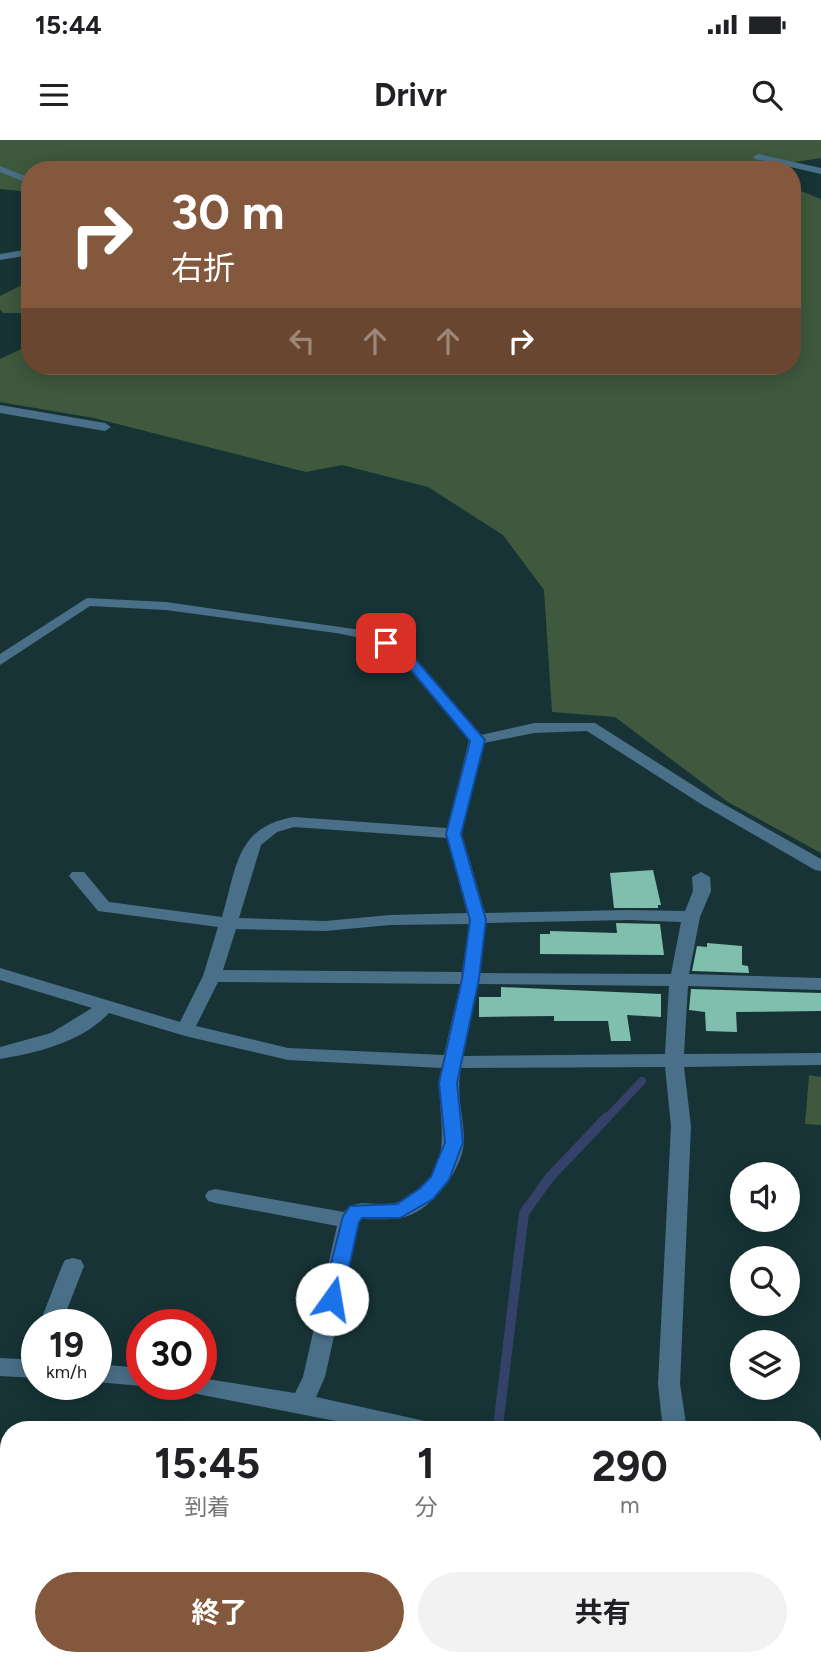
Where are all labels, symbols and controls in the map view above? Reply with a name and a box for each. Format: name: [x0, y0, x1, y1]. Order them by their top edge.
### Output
text: 15:44: [35, 9, 102, 41]
icon: menu: [35, 76, 73, 114]
text: Drivr: [374, 76, 447, 114]
icon: search: [748, 76, 786, 114]
text: 30 m: [171, 182, 284, 241]
icon: right: [56, 189, 147, 280]
text: 右折: [171, 249, 235, 287]
icon: left: [283, 322, 321, 360]
icon: ahead: [356, 322, 394, 360]
icon: ahead: [429, 322, 467, 360]
icon: right: [502, 322, 540, 360]
pin: [356, 613, 416, 673]
icon: arrive: [367, 624, 405, 662]
map controls: [730, 1162, 800, 1400]
button: sound: [730, 1162, 800, 1232]
button: search: [730, 1246, 800, 1316]
position arrow: [295, 1262, 369, 1336]
speed limit sign: 30: [126, 1309, 217, 1400]
text: 19: [49, 1324, 84, 1366]
button: layers: [730, 1330, 800, 1400]
text: km/h: [46, 1361, 87, 1383]
text: 15:45: [154, 1438, 260, 1489]
text: 1: [417, 1438, 435, 1489]
text: 290: [592, 1441, 668, 1492]
text: m: [620, 1491, 639, 1519]
text: 到着: [184, 1493, 230, 1521]
text: 分: [414, 1493, 437, 1521]
button: 終了: [35, 1572, 404, 1652]
button: 共有: [418, 1572, 787, 1652]

